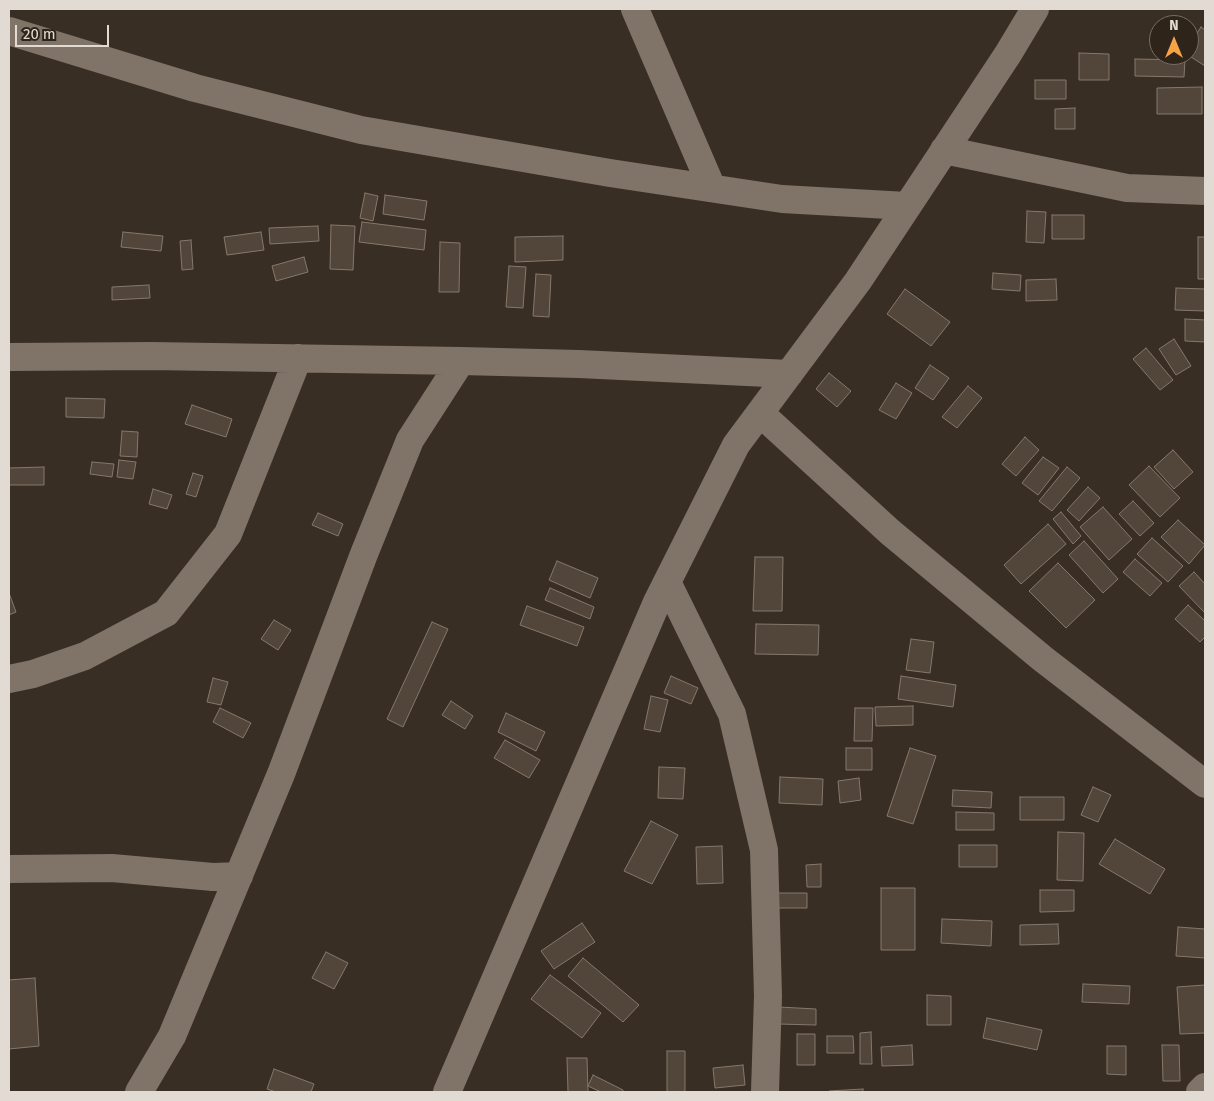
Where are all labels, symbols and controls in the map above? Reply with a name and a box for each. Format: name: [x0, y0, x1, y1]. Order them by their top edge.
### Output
scale bar: [18, 15, 111, 47]
north arrow: [1149, 15, 1199, 65]
text: N: [1169, 17, 1179, 34]
text: 20 m: [23, 25, 56, 43]

